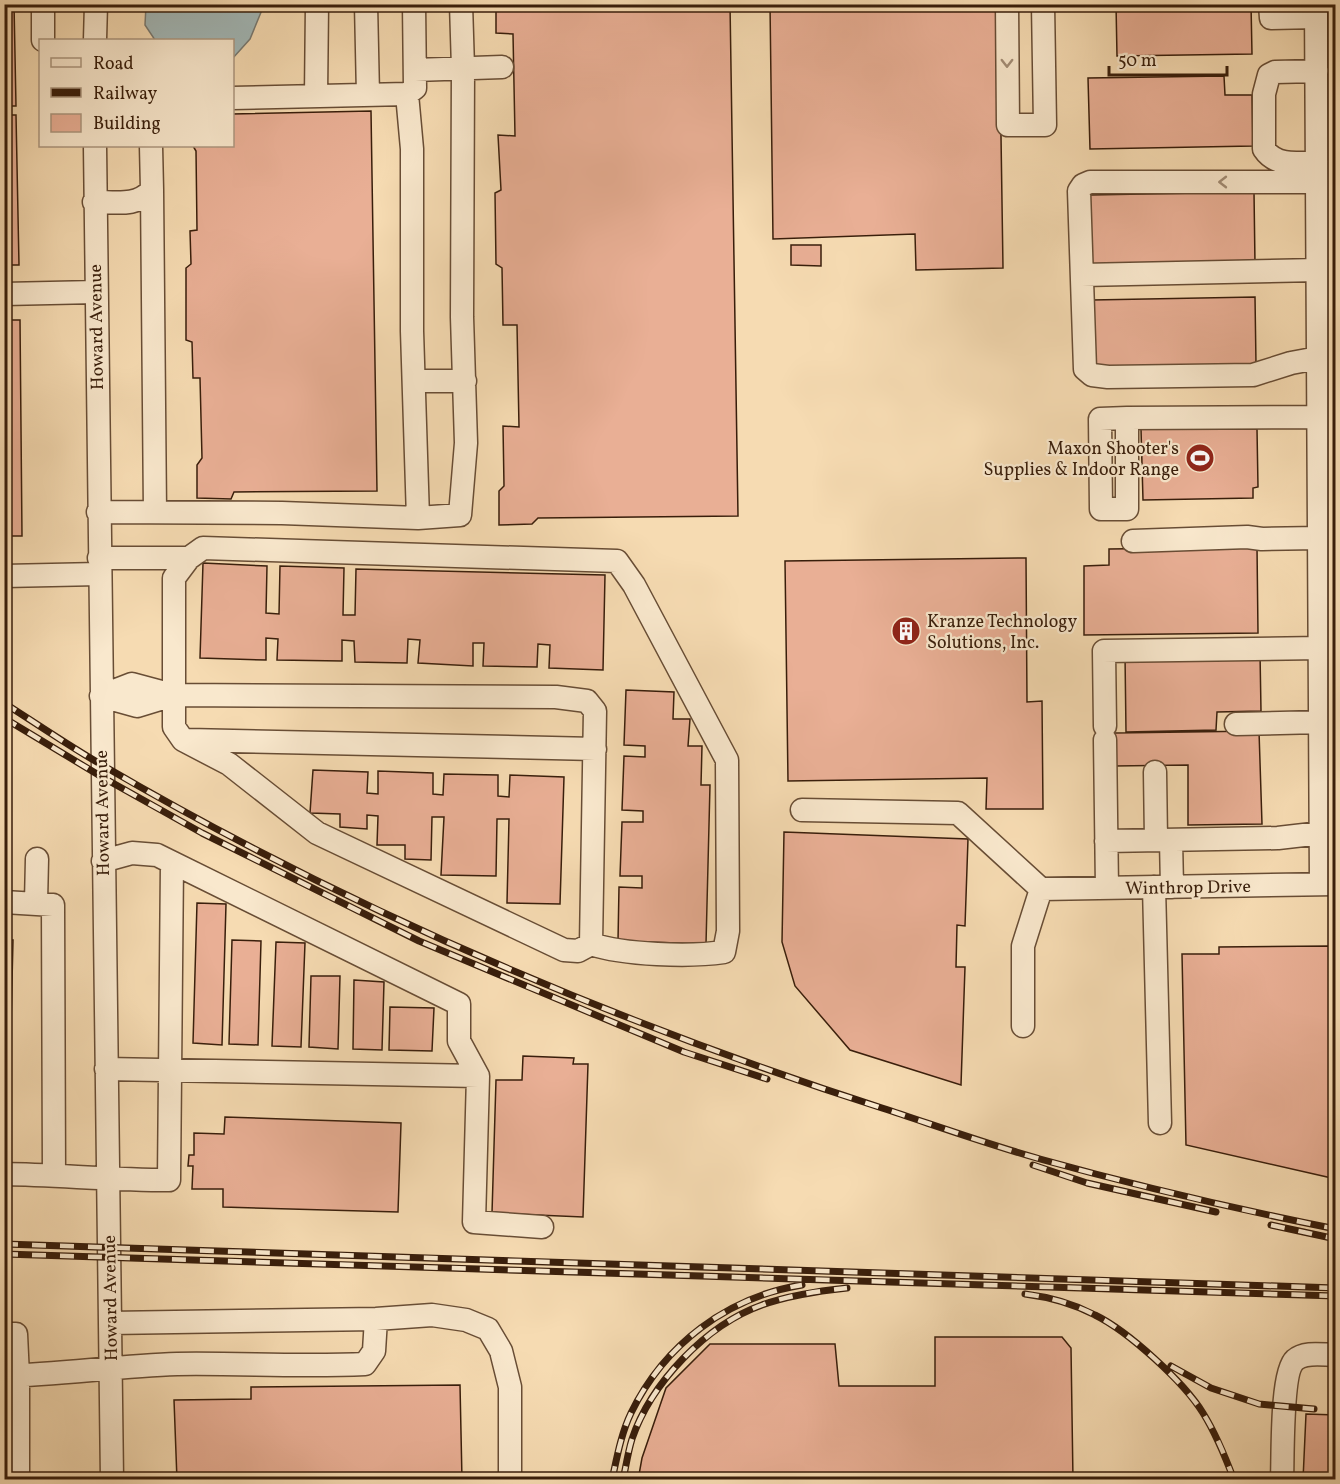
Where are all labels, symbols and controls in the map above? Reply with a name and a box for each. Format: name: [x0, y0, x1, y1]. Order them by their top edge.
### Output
legend: [39, 39, 234, 147]
scale bar: [1109, 39, 1228, 77]
text: 50 m: [1118, 49, 1157, 74]
text: Road: [93, 52, 134, 77]
one-way arrow: [1001, 58, 1013, 67]
text: Railway: [93, 82, 157, 107]
text: Building: [93, 112, 161, 137]
one-way arrow: [1218, 176, 1227, 188]
street label: Howard Avenue: [84, 264, 111, 390]
place label: Maxon Shooter's Supplies & Indoor Range: [984, 437, 1179, 483]
sports icon: Maxon Shooter's Supplies & Indoor Range: [1184, 442, 1216, 474]
place label: Kranze Technology Solutions, Inc.: [927, 610, 1077, 656]
building icon: Kranze Technology Solutions, Inc.: [890, 615, 922, 647]
street label: Howard Avenue: [90, 750, 117, 876]
street label: Winthrop Drive: [1125, 875, 1251, 902]
street label: Howard Avenue: [98, 1235, 125, 1361]

